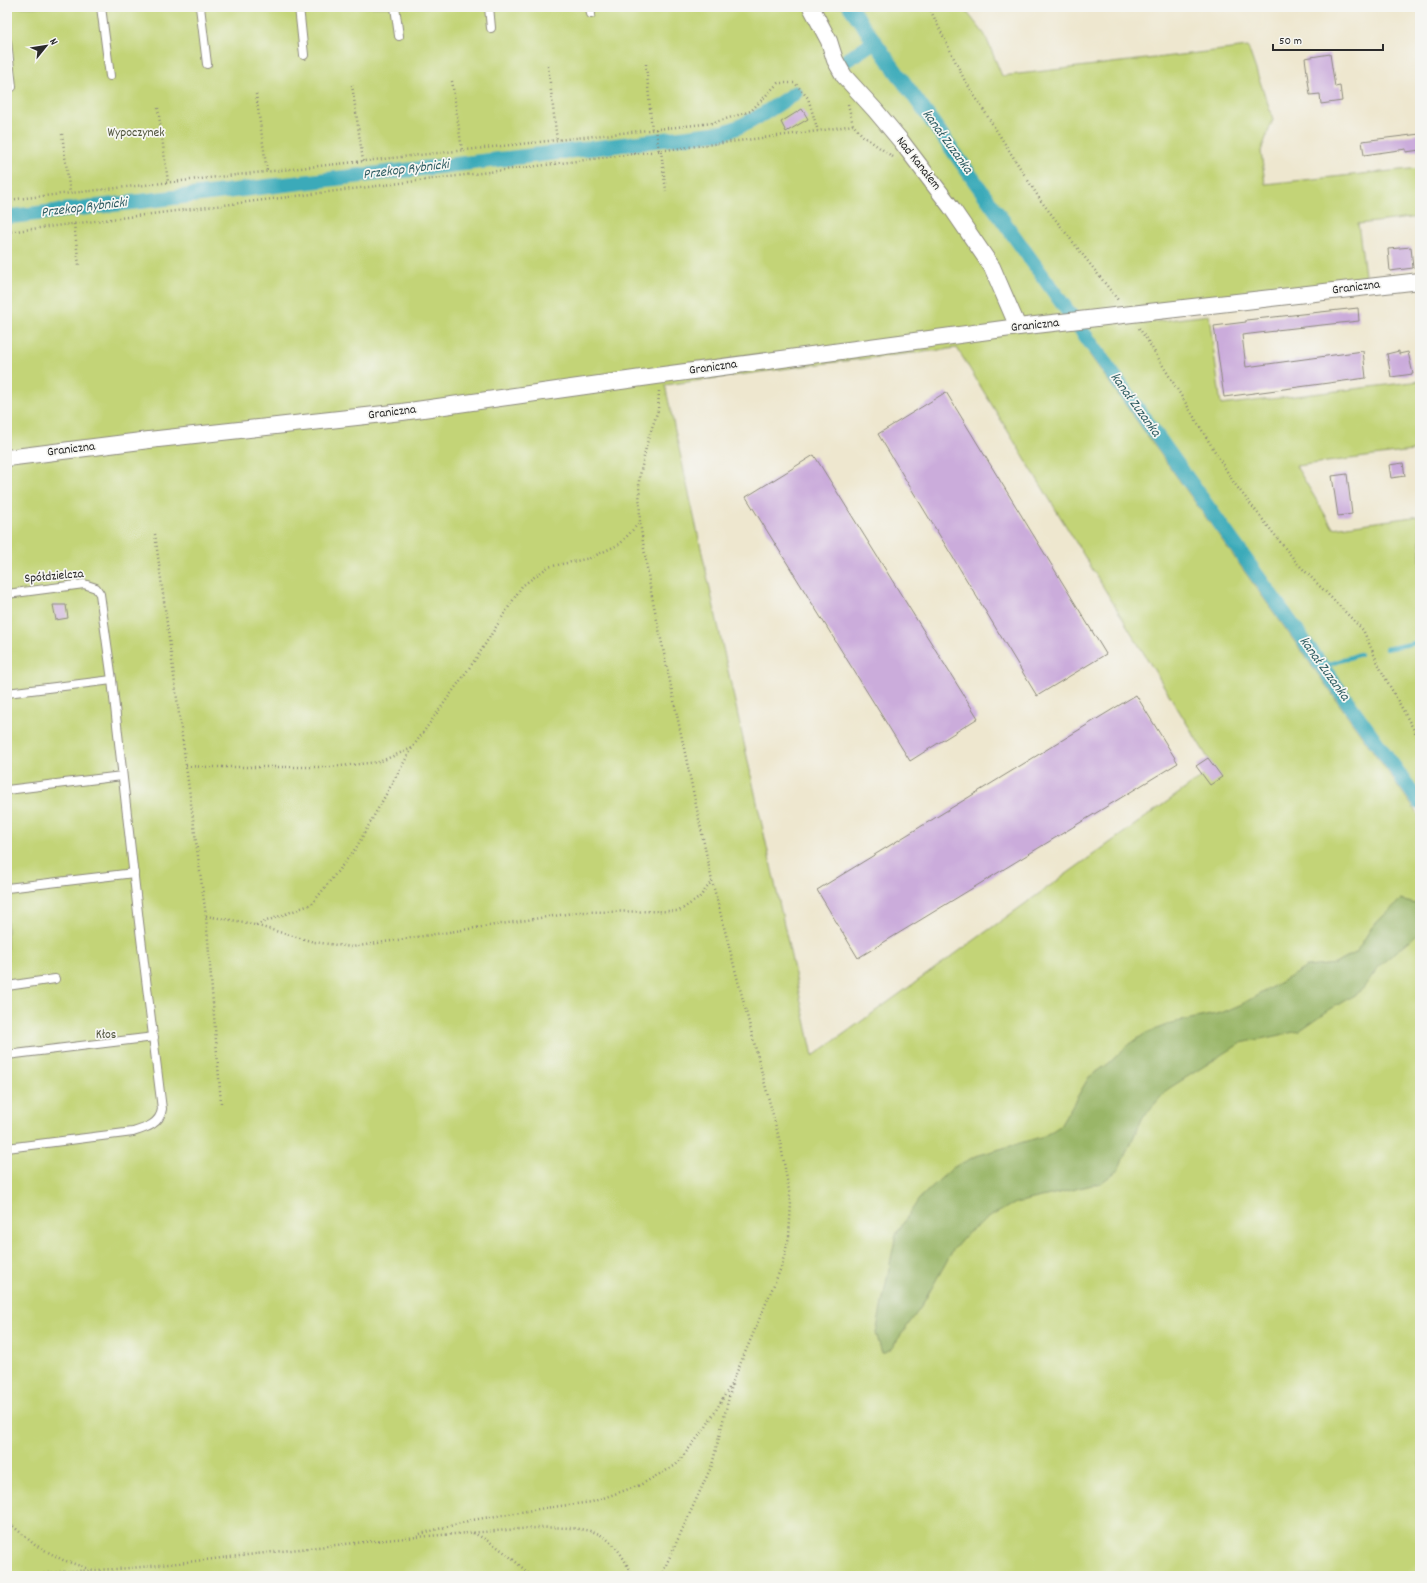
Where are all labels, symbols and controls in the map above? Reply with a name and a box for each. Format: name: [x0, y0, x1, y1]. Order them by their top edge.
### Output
north arrow: [26, 26, 66, 66]
scale bar: [1273, 26, 1383, 52]
text: 50 m: [1279, 33, 1302, 50]
text: N: [45, 36, 61, 49]
water label: kanał Zuzanka: [917, 106, 978, 179]
park label: Wypoczynek: [108, 124, 165, 143]
street label: Nad Kanałem: [891, 133, 945, 195]
water label: Przekop Rybnicki: [362, 155, 452, 185]
water label: Przekop Rybnicki: [40, 193, 130, 223]
street label: Graniczna: [1331, 276, 1382, 300]
street label: Graniczna: [1010, 314, 1061, 338]
street label: Graniczna: [688, 355, 739, 381]
water label: kanał Zuzanka: [1105, 369, 1166, 442]
street label: Graniczna: [367, 401, 418, 425]
street label: Graniczna: [46, 438, 97, 462]
street label: Spółdzielcza: [24, 565, 85, 589]
water label: kanał Zuzanka: [1294, 633, 1355, 706]
park label: Kłos: [96, 1026, 116, 1045]

